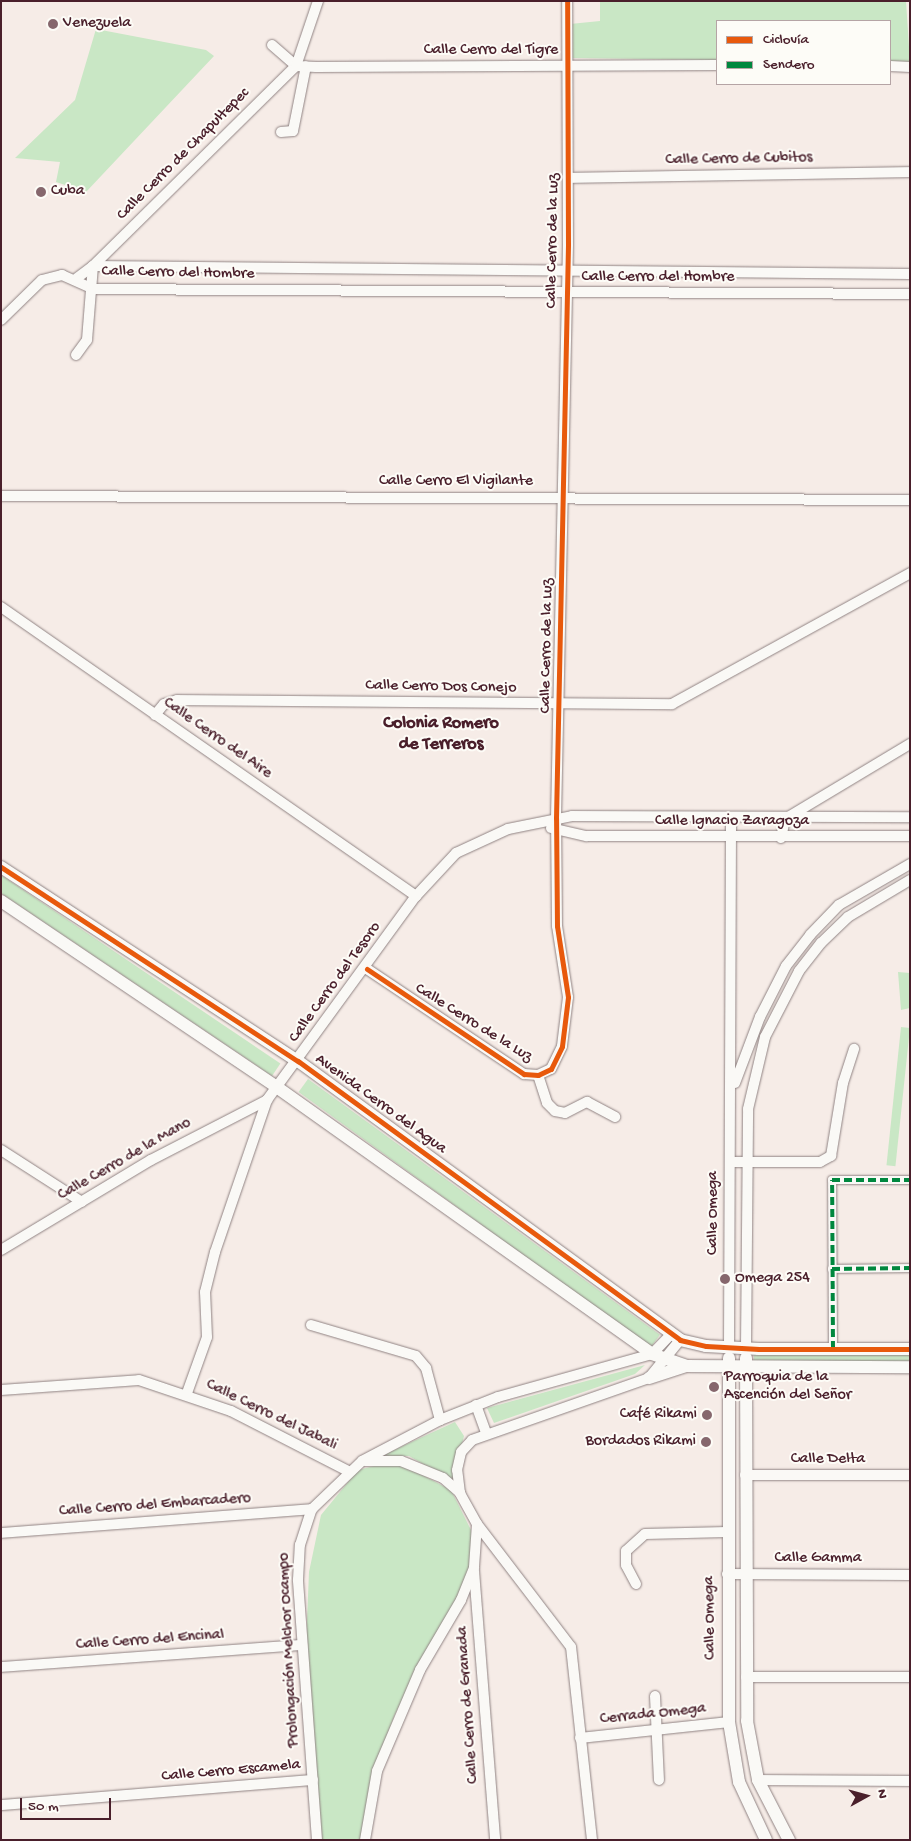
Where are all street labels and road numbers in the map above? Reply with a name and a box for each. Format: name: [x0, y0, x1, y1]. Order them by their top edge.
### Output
street label: Calle Cerro del Tigre: [424, 41, 558, 61]
street label: Calle Cerro de Chapultepec: [114, 85, 254, 225]
street label: Calle Cerro de Cubitos: [665, 149, 813, 171]
street label: Calle Cerro de la Luz: [543, 173, 565, 309]
street label: Calle Cerro del Hombre: [101, 263, 255, 285]
street label: Calle Cerro del Hombre: [581, 268, 735, 288]
street label: Calle Cerro El Vigilante: [379, 472, 533, 492]
street label: Calle Cerro de la Luz: [537, 578, 559, 714]
street label: Calle Cerro Dos Conejo: [365, 677, 517, 699]
street label: Calle Cerro del Aire: [159, 694, 275, 784]
street label: Calle Ignacio Zaragoza: [655, 812, 809, 832]
street label: Calle Cerro del Tesoro: [286, 919, 386, 1047]
street label: Calle Cerro de la Luz: [411, 980, 535, 1068]
street label: Avenida Cerro del Agua: [310, 1051, 450, 1159]
street label: Calle Cerro de la Mano: [55, 1114, 195, 1206]
street label: Calle Omega: [704, 1171, 724, 1255]
street label: Calle Cerro del Jabali: [202, 1376, 340, 1456]
street label: Calle Delta: [791, 1450, 865, 1470]
street label: Calle Cerro del Embarcadero: [58, 1490, 252, 1522]
street label: Calle Gamma: [774, 1549, 862, 1569]
street label: Prolongación Melchor Ocampo: [275, 1552, 305, 1748]
street label: Calle Omega: [701, 1576, 721, 1660]
street label: Calle Cerro del Encinal: [75, 1626, 225, 1656]
street label: Calle Cerro de Granada: [454, 1626, 484, 1784]
street label: Cerrada Omega: [599, 1700, 707, 1730]
street label: Calle Cerro Escamela: [161, 1756, 301, 1788]

